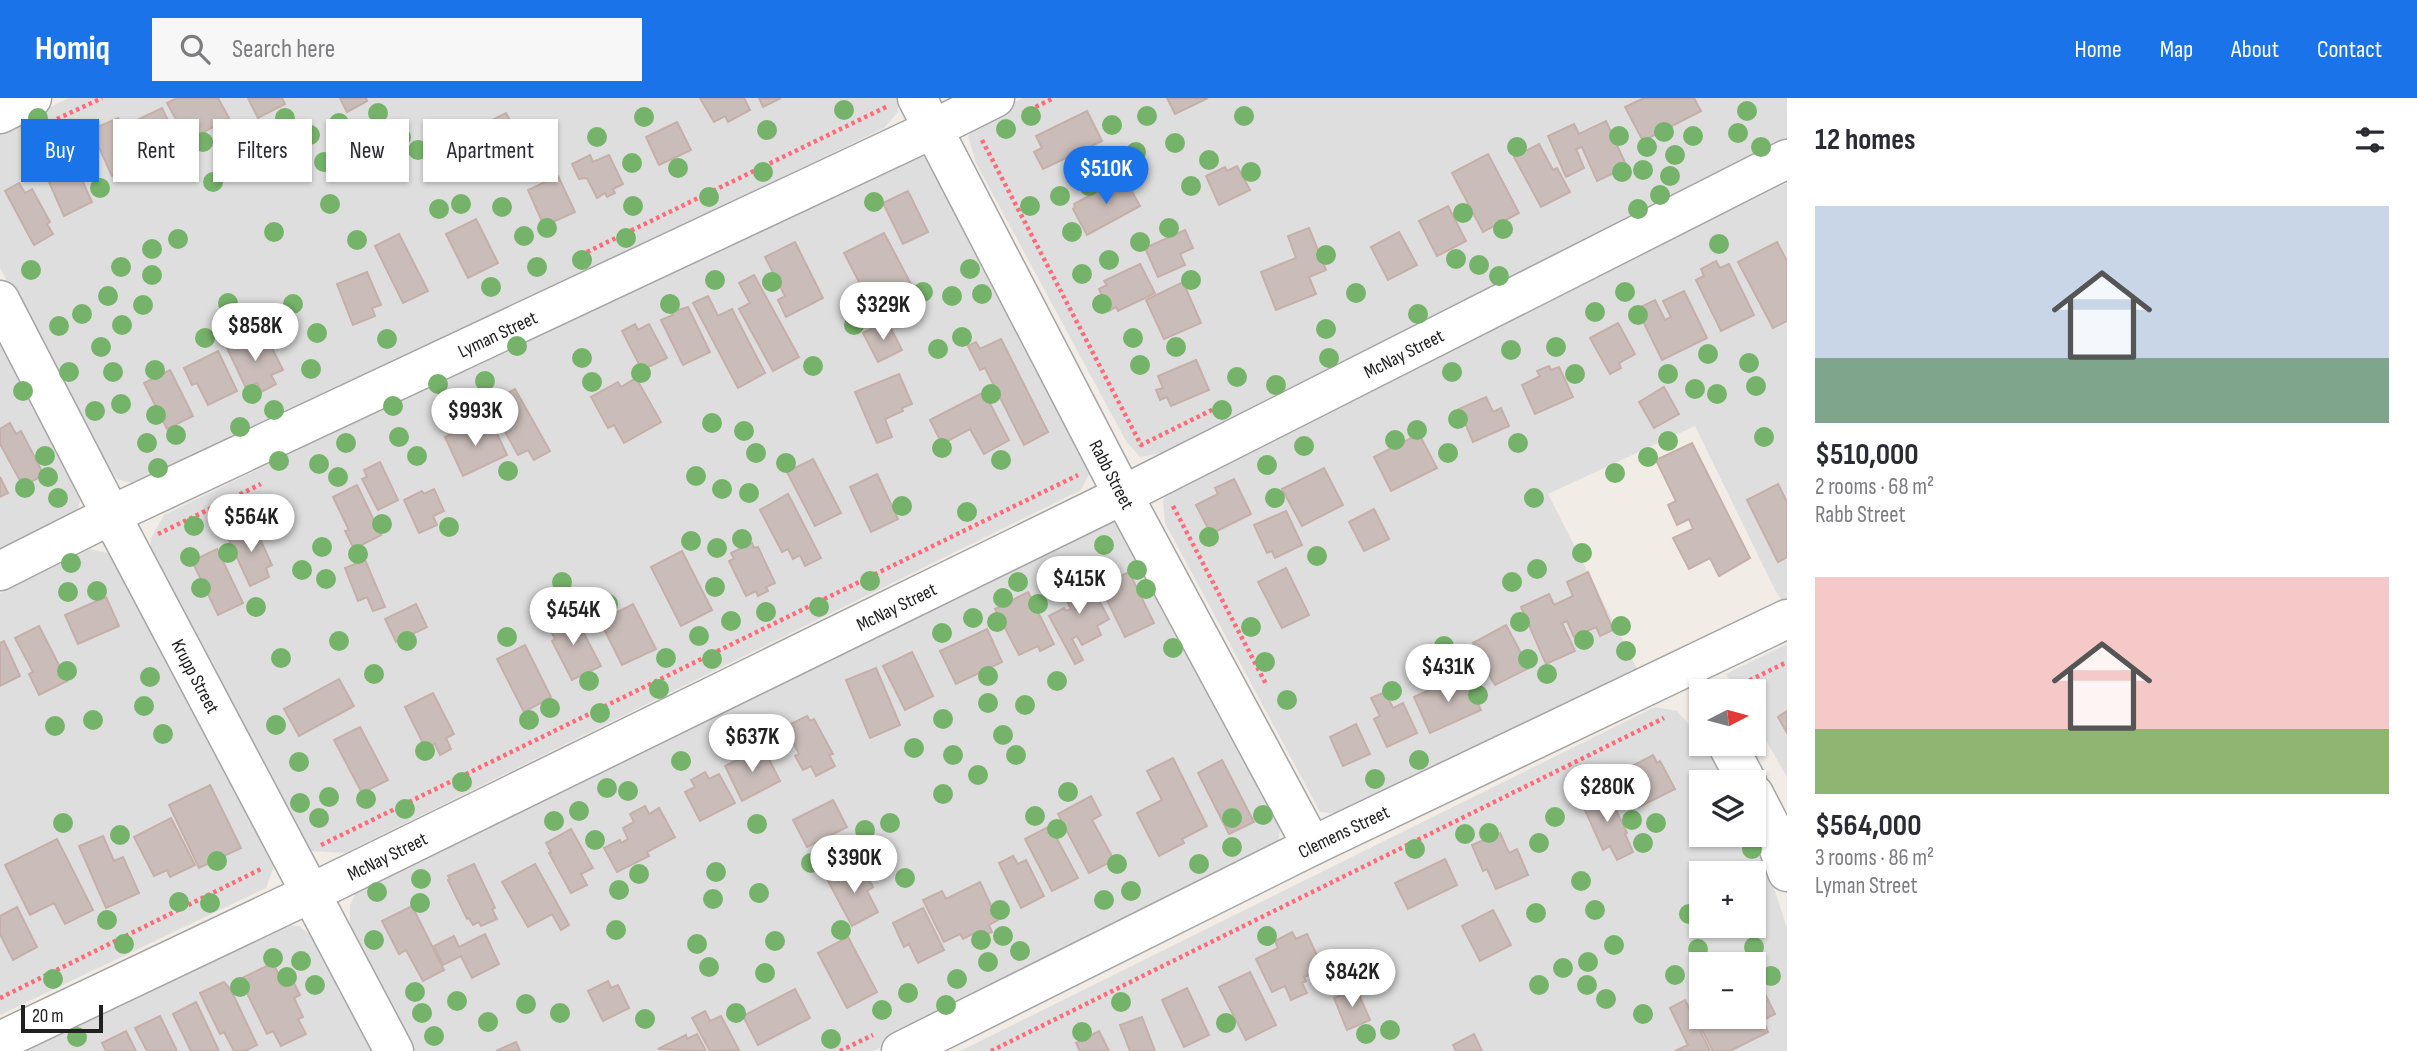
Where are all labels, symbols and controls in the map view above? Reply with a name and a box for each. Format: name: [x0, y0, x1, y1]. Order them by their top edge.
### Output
search box: [152, 18, 642, 81]
text: Homiq: [35, 29, 110, 69]
icon: search: [176, 30, 214, 68]
text: Search here: [232, 34, 335, 65]
text: Home: [2074, 35, 2122, 64]
text: Map: [2160, 35, 2193, 64]
text: About: [2231, 35, 2279, 64]
text: Contact: [2317, 35, 2382, 64]
chip: Buy: [21, 119, 99, 182]
chip: Rent: [113, 119, 199, 182]
chip: Filters: [213, 119, 312, 182]
chip: New: [326, 119, 409, 182]
chip: Apartment: [423, 119, 558, 182]
icon: filters: [2351, 121, 2389, 159]
text: 12 homes: [1815, 122, 1916, 158]
pin: $510K: [1057, 146, 1155, 206]
text: $510K: [1079, 155, 1133, 183]
icon: home: [2039, 252, 2165, 378]
pin: $329K: [834, 282, 932, 342]
text: $329K: [856, 291, 910, 319]
pin: $858K: [206, 303, 304, 363]
street label: Lyman Street: [455, 306, 541, 363]
text: $858K: [228, 312, 282, 340]
street label: McNay Street: [1360, 325, 1448, 384]
pin: $993K: [426, 388, 524, 448]
text: $993K: [447, 397, 503, 425]
street label: Rabb Street: [1084, 437, 1139, 514]
text: $510,000: [1815, 437, 1919, 473]
text: 2 rooms · 68 m²: [1815, 473, 1934, 501]
pin: $564K: [202, 494, 300, 554]
text: Rabb Street: [1815, 501, 1905, 529]
text: $564K: [224, 503, 278, 531]
pin: $415K: [1030, 556, 1128, 616]
text: $415K: [1052, 565, 1106, 593]
street label: McNay Street: [853, 578, 941, 637]
pin: $454K: [524, 588, 622, 647]
text: $454K: [546, 596, 600, 624]
icon: home: [2039, 623, 2165, 749]
street label: Krupp Street: [166, 636, 224, 718]
pin: $431K: [1399, 644, 1497, 704]
text: $431K: [1421, 653, 1475, 681]
north arrow: [1689, 679, 1766, 756]
map controls: [1689, 679, 1766, 1029]
pin: $637K: [703, 714, 801, 774]
text: $637K: [725, 723, 779, 751]
pin: $280K: [1558, 764, 1656, 824]
button: layers: [1689, 770, 1766, 847]
text: $280K: [1580, 773, 1634, 801]
street label: Clemens Street: [1295, 801, 1393, 864]
text: $564,000: [1815, 808, 1921, 844]
street label: McNay Street: [344, 828, 432, 886]
pin: $390K: [805, 836, 903, 895]
text: $390K: [826, 844, 882, 872]
text: 3 rooms · 86 m²: [1815, 844, 1934, 872]
button: +: [1689, 861, 1766, 938]
text: Lyman Street: [1815, 872, 1918, 900]
pin: $842K: [1303, 950, 1401, 1009]
button: −: [1689, 952, 1766, 1029]
text: $842K: [1324, 958, 1380, 986]
scale bar: [21, 1002, 103, 1034]
text: 20 m: [32, 1005, 64, 1028]

